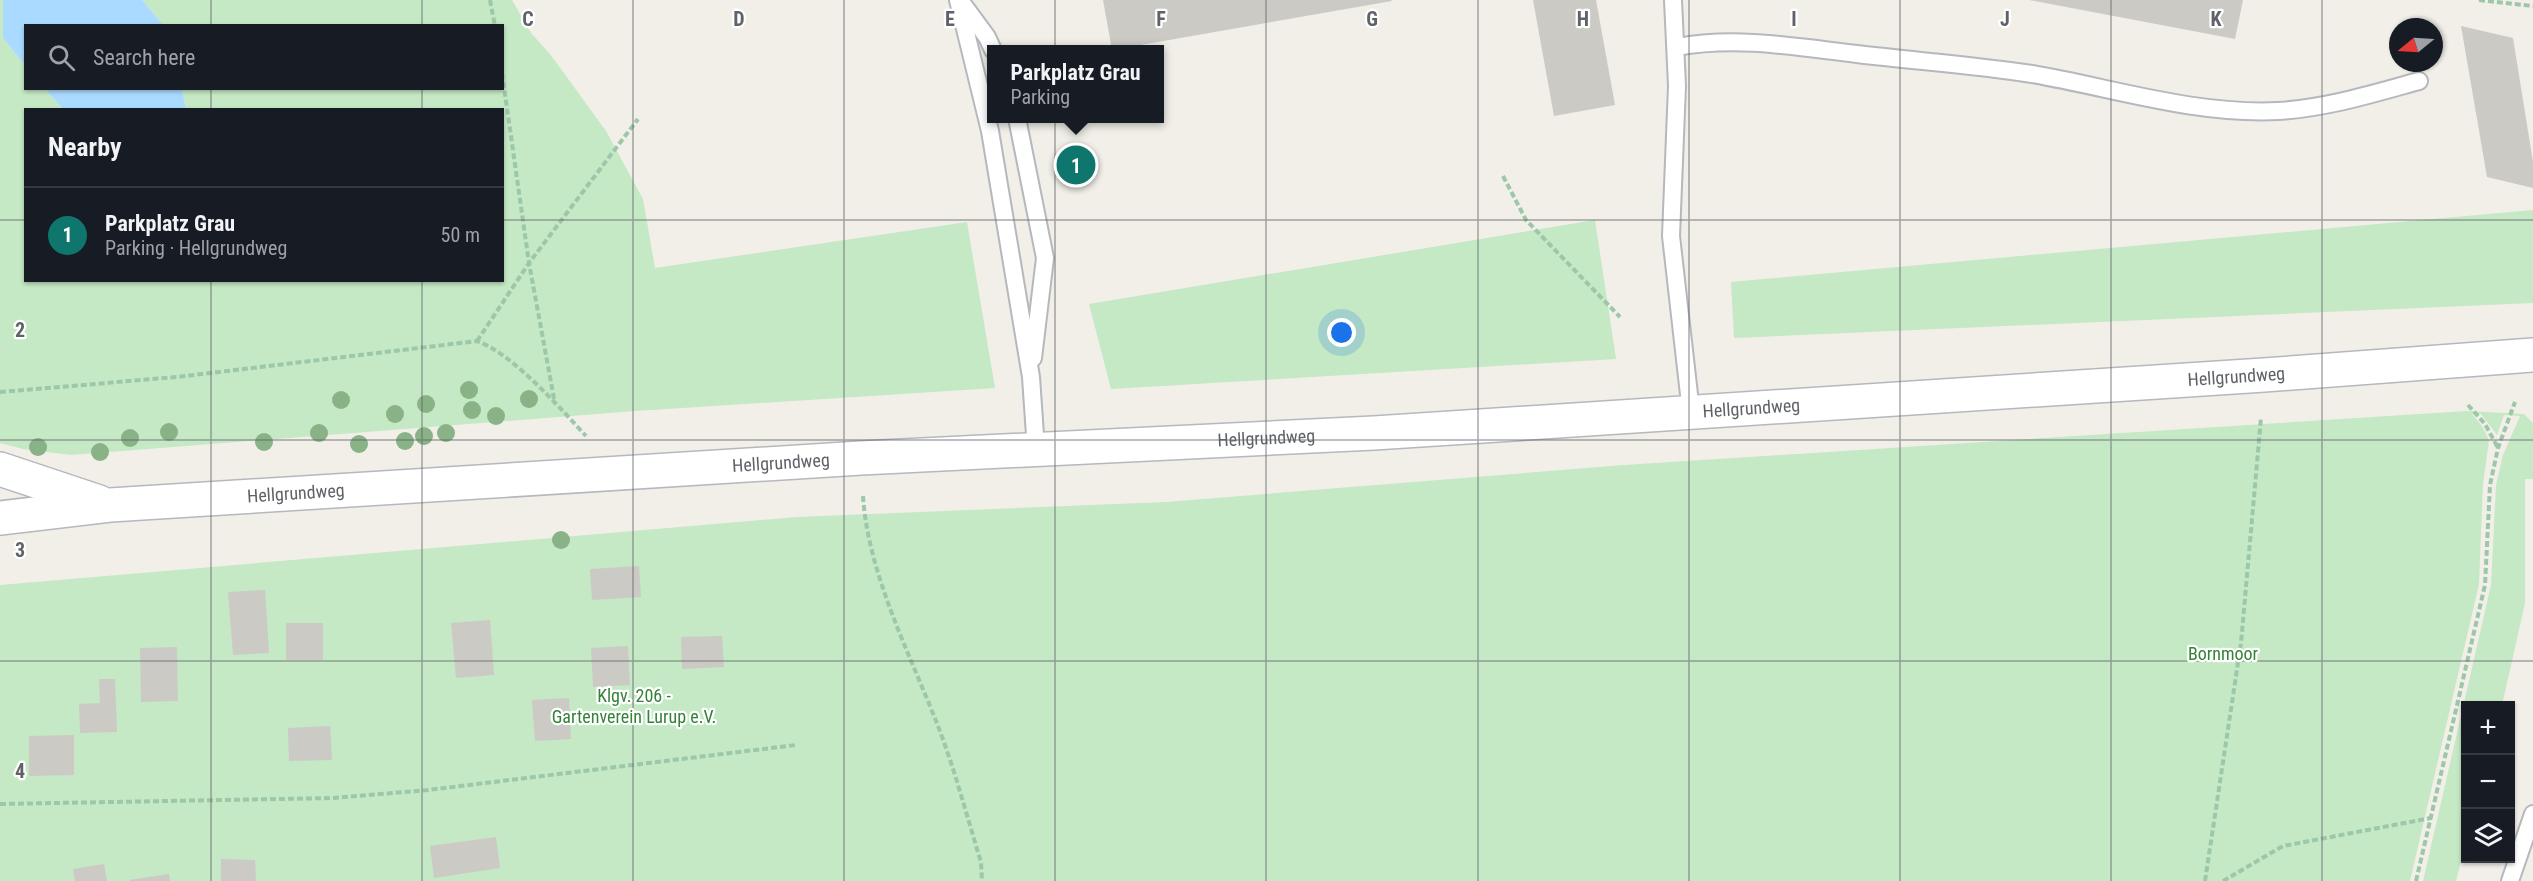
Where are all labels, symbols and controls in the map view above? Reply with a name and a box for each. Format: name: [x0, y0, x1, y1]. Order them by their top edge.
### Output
text: C: [522, 7, 534, 31]
text: D: [733, 7, 745, 31]
text: E: [945, 7, 955, 31]
text: F: [1156, 7, 1166, 31]
text: G: [1366, 7, 1378, 31]
text: H: [1577, 7, 1589, 31]
text: I: [1791, 7, 1797, 31]
text: J: [2000, 7, 2010, 31]
text: K: [2210, 7, 2222, 31]
north arrow: [2389, 18, 2443, 72]
search box: [24, 24, 504, 90]
icon: search: [45, 41, 78, 74]
text: Search here: [93, 45, 195, 70]
popup: [987, 45, 1164, 123]
text: Parkplatz Grau: [1010, 60, 1141, 85]
text: Parking: [1010, 85, 1070, 109]
text: Nearby: [48, 132, 122, 162]
pin: 1: [1056, 142, 1096, 188]
text: Parkplatz Grau: [105, 211, 235, 236]
text: 1: [62, 223, 73, 247]
text: 50 m: [441, 223, 480, 247]
text: Parking · Hellgrundweg: [105, 236, 287, 260]
text: 2: [15, 318, 25, 342]
your location: [1327, 318, 1356, 347]
street label: Hellgrundweg: [2187, 362, 2286, 390]
street label: Hellgrundweg: [1702, 394, 1801, 422]
street label: Hellgrundweg: [1217, 425, 1316, 451]
street label: Hellgrundweg: [732, 449, 830, 476]
street label: Hellgrundweg: [246, 479, 345, 506]
text: 3: [15, 538, 25, 562]
park label: Bornmoor: [2188, 643, 2259, 664]
park label: Klgv. 206 - Gartenverein Lurup e.V.: [552, 685, 716, 727]
map controls: [2461, 701, 2515, 863]
button: +: [2461, 701, 2515, 755]
button: −: [2461, 755, 2515, 809]
text: 4: [15, 759, 25, 783]
button: layers: [2461, 809, 2515, 863]

